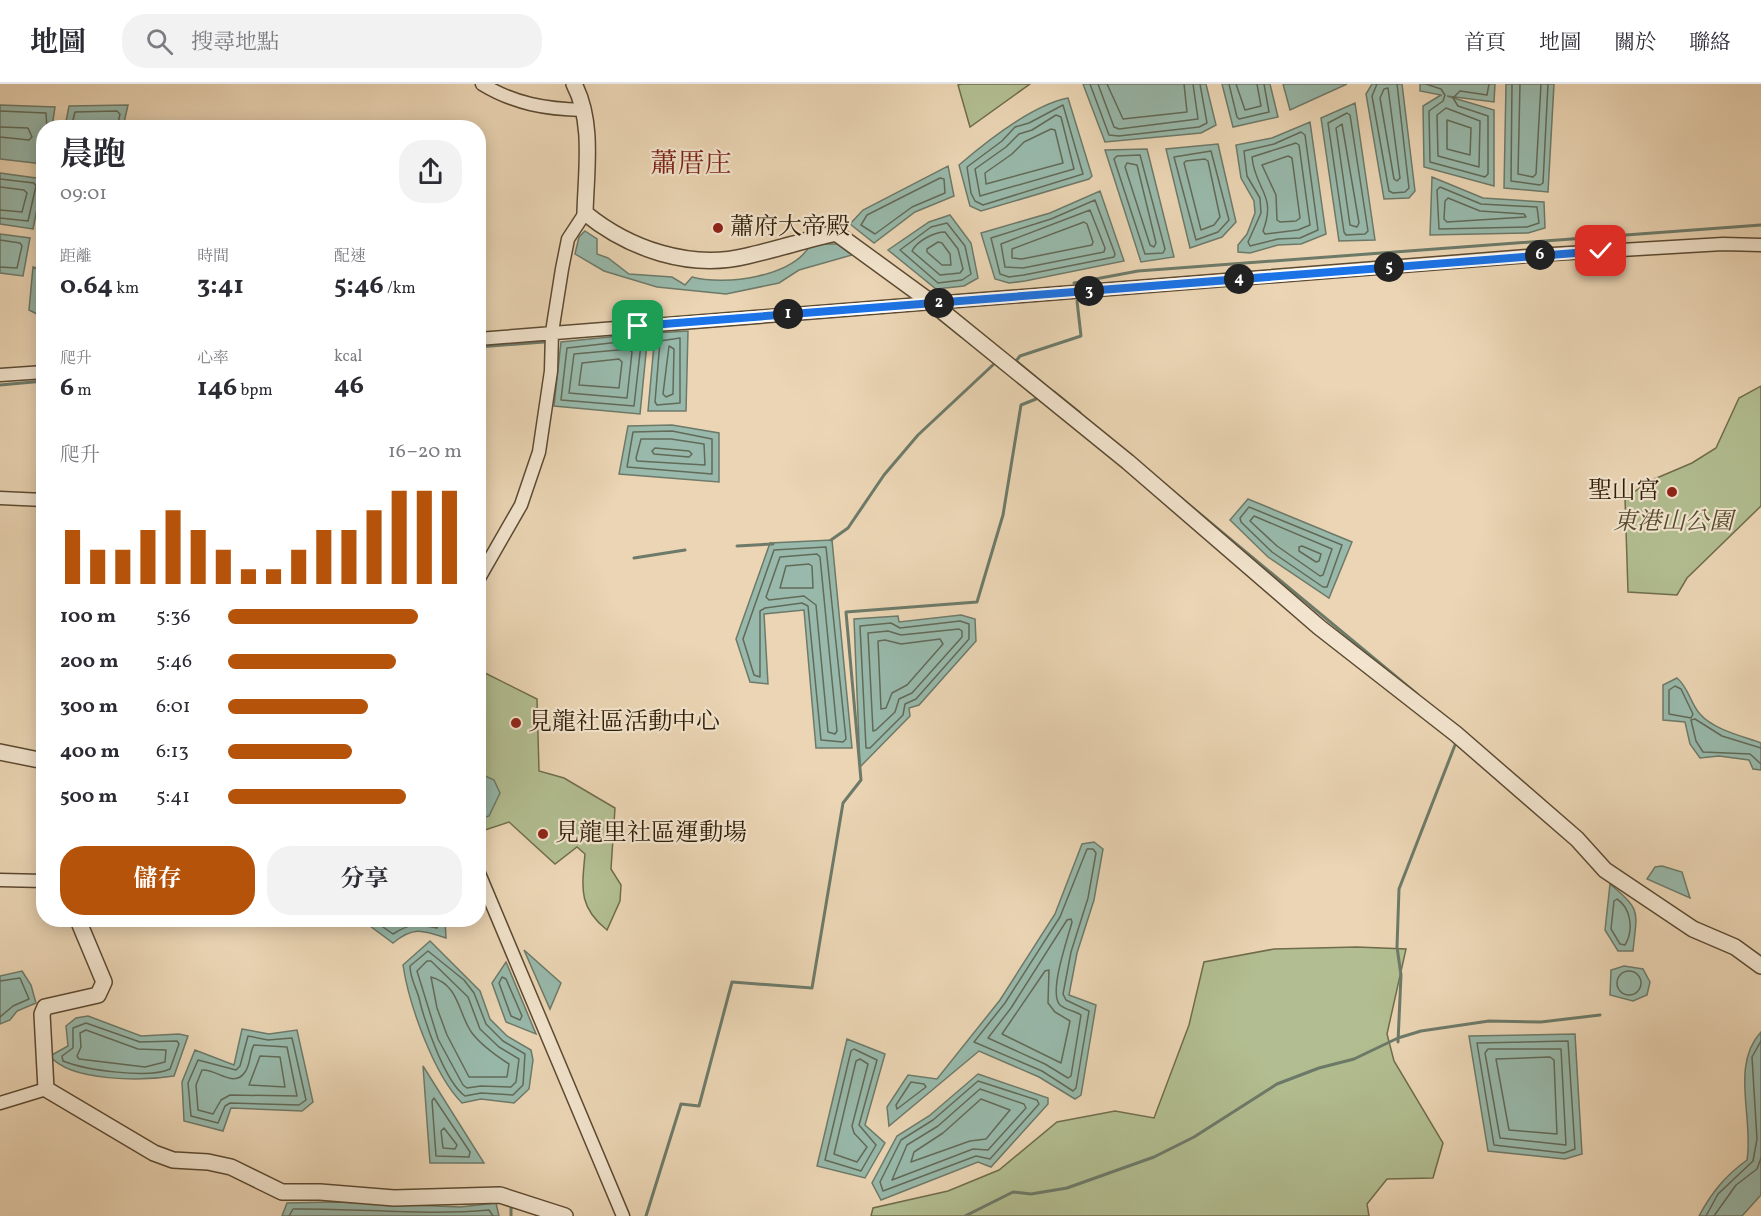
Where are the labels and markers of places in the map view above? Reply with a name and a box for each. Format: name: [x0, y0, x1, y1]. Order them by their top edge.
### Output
place label: 蕭府大帝殿: [730, 211, 850, 245]
marker: 蕭府大帝殿: [711, 221, 725, 235]
pin: [1575, 225, 1626, 276]
pin: 6: [1525, 240, 1555, 270]
pin: 5: [1374, 252, 1404, 282]
pin: 4: [1224, 264, 1254, 294]
pin: 3: [1074, 276, 1104, 306]
pin: 2: [924, 288, 954, 318]
pin: 1: [773, 299, 803, 329]
pin: [612, 300, 663, 351]
place label: 聖山宮: [1588, 475, 1660, 509]
marker: 聖山宮: [1665, 485, 1679, 499]
place label: 見龍社區活動中心: [528, 706, 720, 740]
marker: 見龍社區活動中心: [509, 716, 523, 730]
place label: 見龍里社區運動場: [555, 817, 747, 851]
marker: 見龍里社區運動場: [536, 827, 550, 841]

